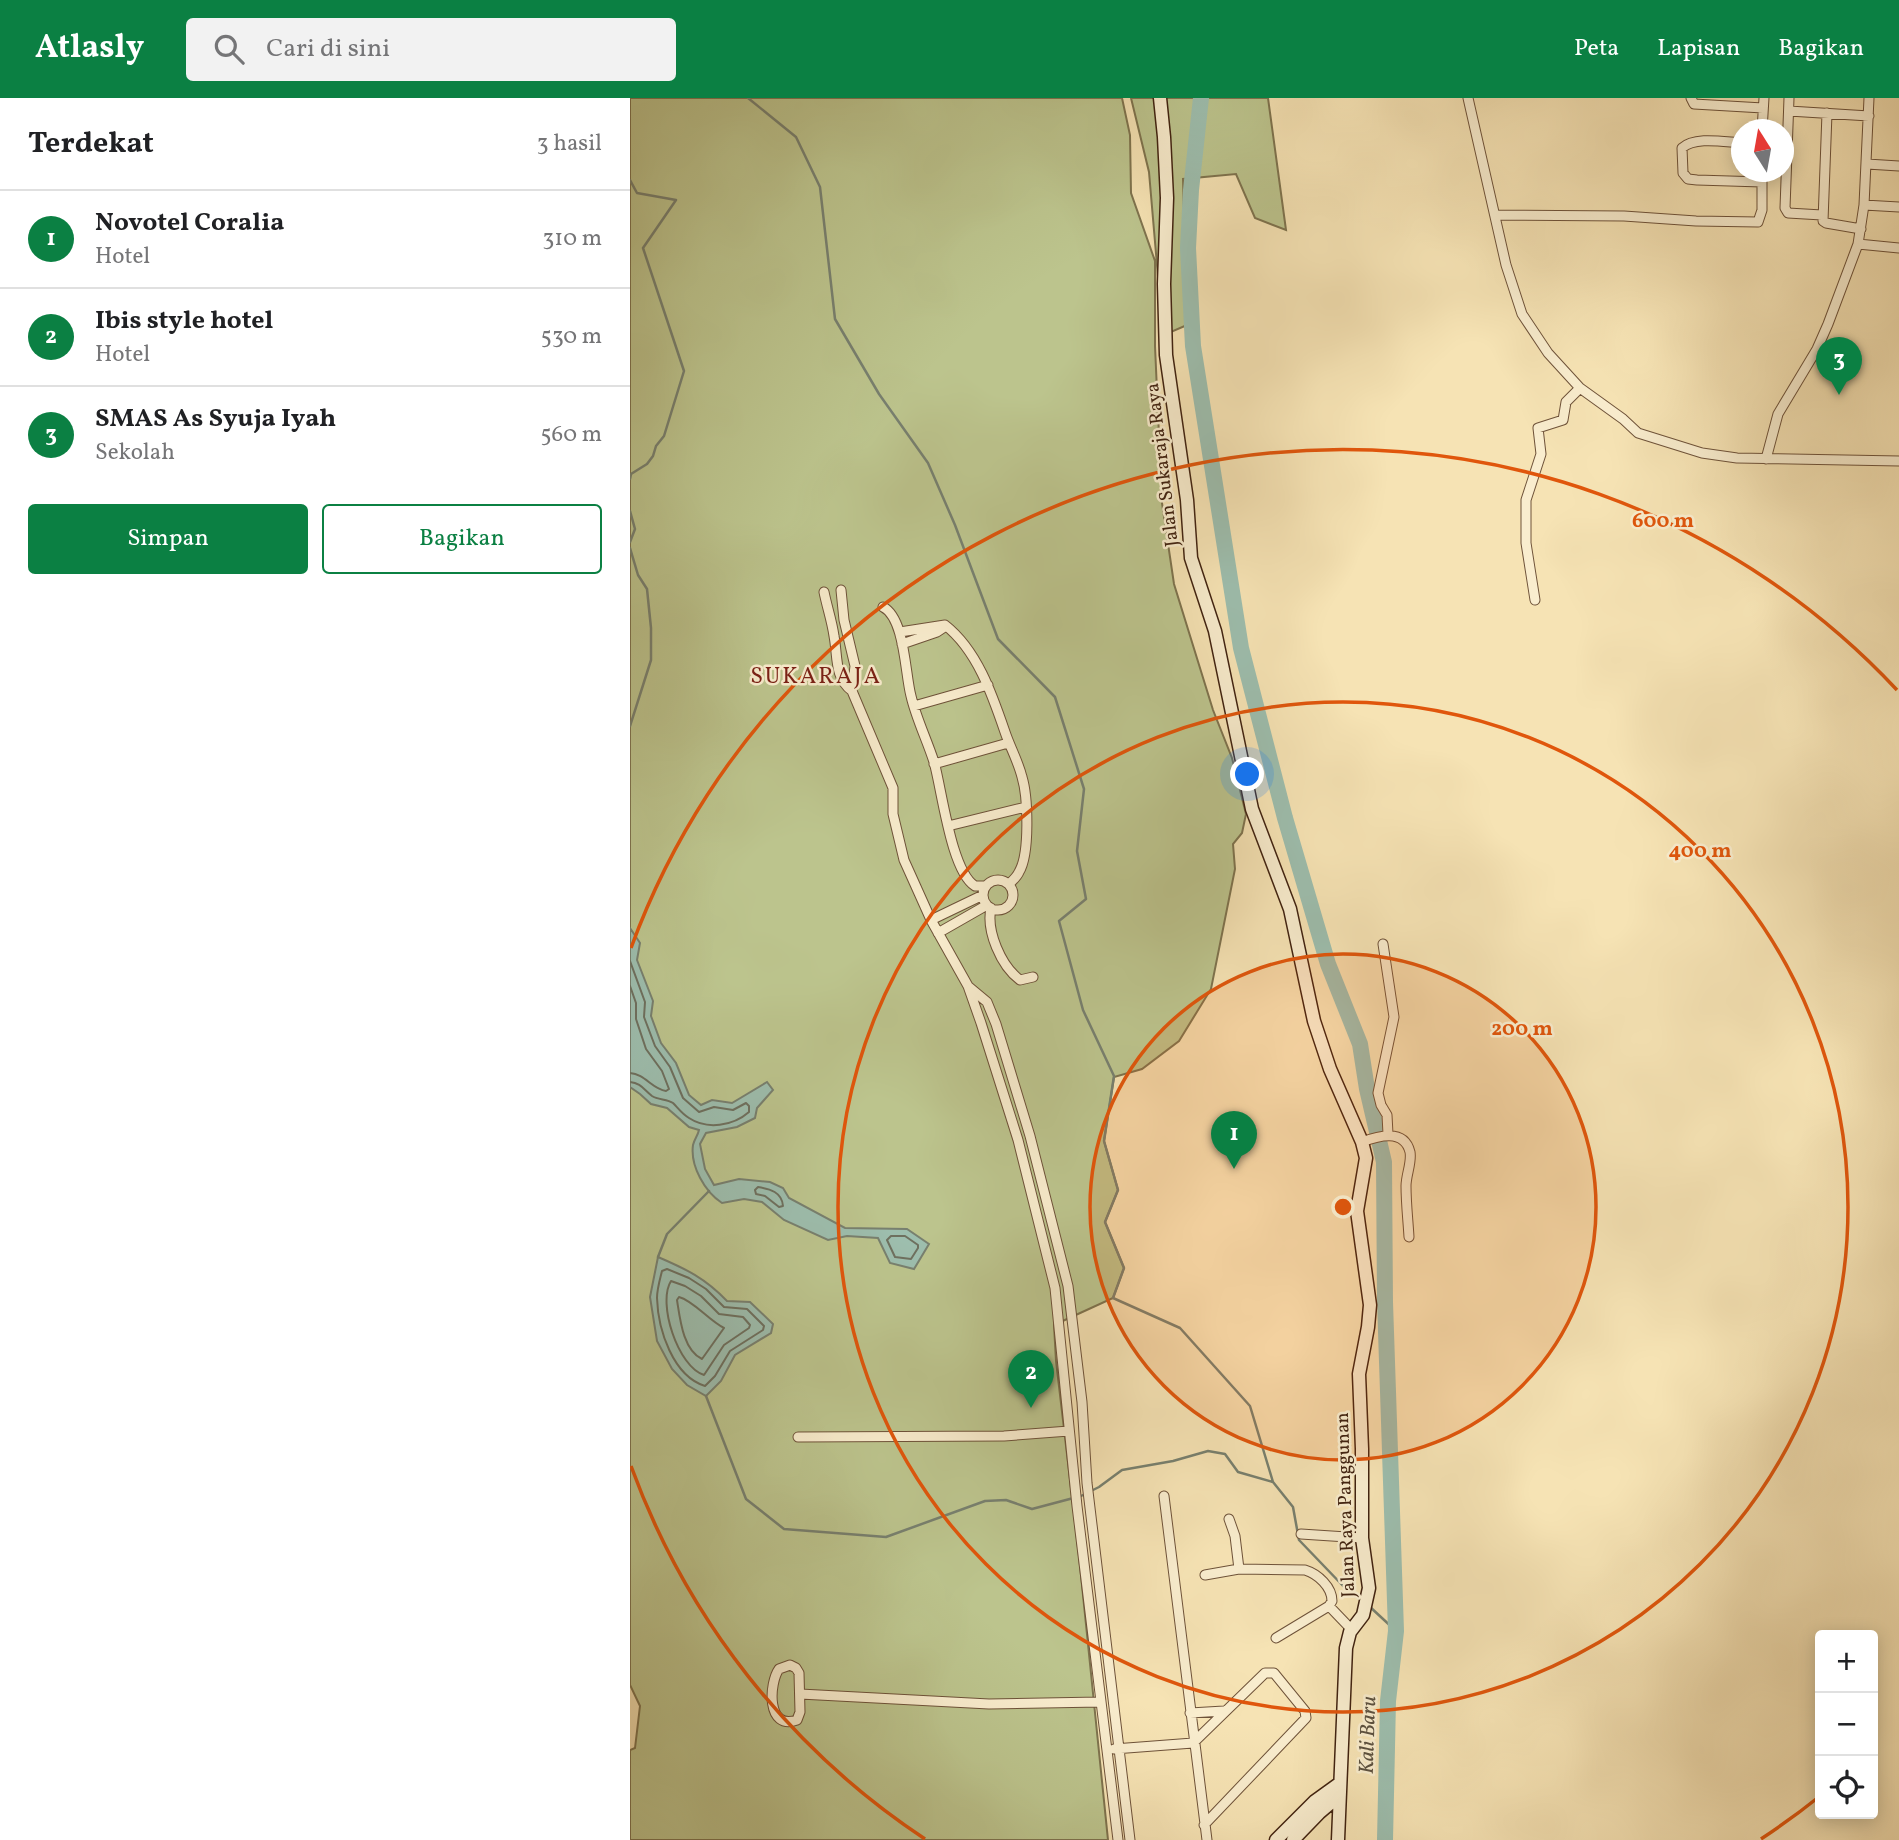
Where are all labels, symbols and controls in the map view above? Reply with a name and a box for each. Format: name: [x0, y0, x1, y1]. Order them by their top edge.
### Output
search box: [186, 18, 676, 81]
text: Atlasly: [35, 26, 144, 72]
icon: search: [210, 30, 248, 68]
text: Cari di sini: [266, 31, 390, 67]
text: Peta: [1574, 32, 1619, 66]
text: Lapisan: [1657, 32, 1740, 66]
text: Bagikan: [1778, 32, 1864, 66]
north arrow: [1731, 119, 1794, 182]
text: Terdekat: [28, 123, 154, 165]
text: 3 hasil: [537, 128, 602, 160]
text: Novotel Coralia: [95, 205, 285, 241]
text: 1: [46, 223, 56, 255]
text: 310 m: [542, 223, 602, 255]
text: Hotel: [95, 241, 150, 273]
text: Ibis style hotel: [95, 303, 273, 339]
text: 2: [45, 321, 57, 353]
text: 530 m: [541, 321, 602, 353]
pin: 3: [1816, 337, 1862, 395]
text: Hotel: [95, 339, 150, 371]
street label: Jalan Sukaraja Raya: [1140, 381, 1186, 548]
text: SMAS As Syuja Iyah: [95, 401, 336, 437]
text: 3: [45, 419, 57, 451]
text: 560 m: [541, 419, 602, 451]
text: Sekolah: [95, 437, 175, 469]
button: Simpan: [28, 504, 308, 574]
button: Bagikan: [322, 504, 602, 574]
text: 600 m: [1632, 507, 1694, 536]
district label: SUKARAJA: [750, 661, 882, 693]
your location: [1230, 757, 1264, 791]
text: 400 m: [1669, 837, 1731, 866]
text: 200 m: [1491, 1015, 1553, 1044]
pin: 1: [1211, 1111, 1257, 1169]
centre of rings: [1331, 1195, 1355, 1219]
pin: 2: [1008, 1350, 1054, 1408]
street label: Jalan Raya Panggunan: [1330, 1412, 1362, 1598]
map controls: [1815, 1630, 1878, 1819]
button: +: [1815, 1630, 1878, 1693]
button: −: [1815, 1693, 1878, 1756]
water label: Kali Baru: [1353, 1695, 1384, 1775]
button: locate: [1815, 1756, 1878, 1819]

